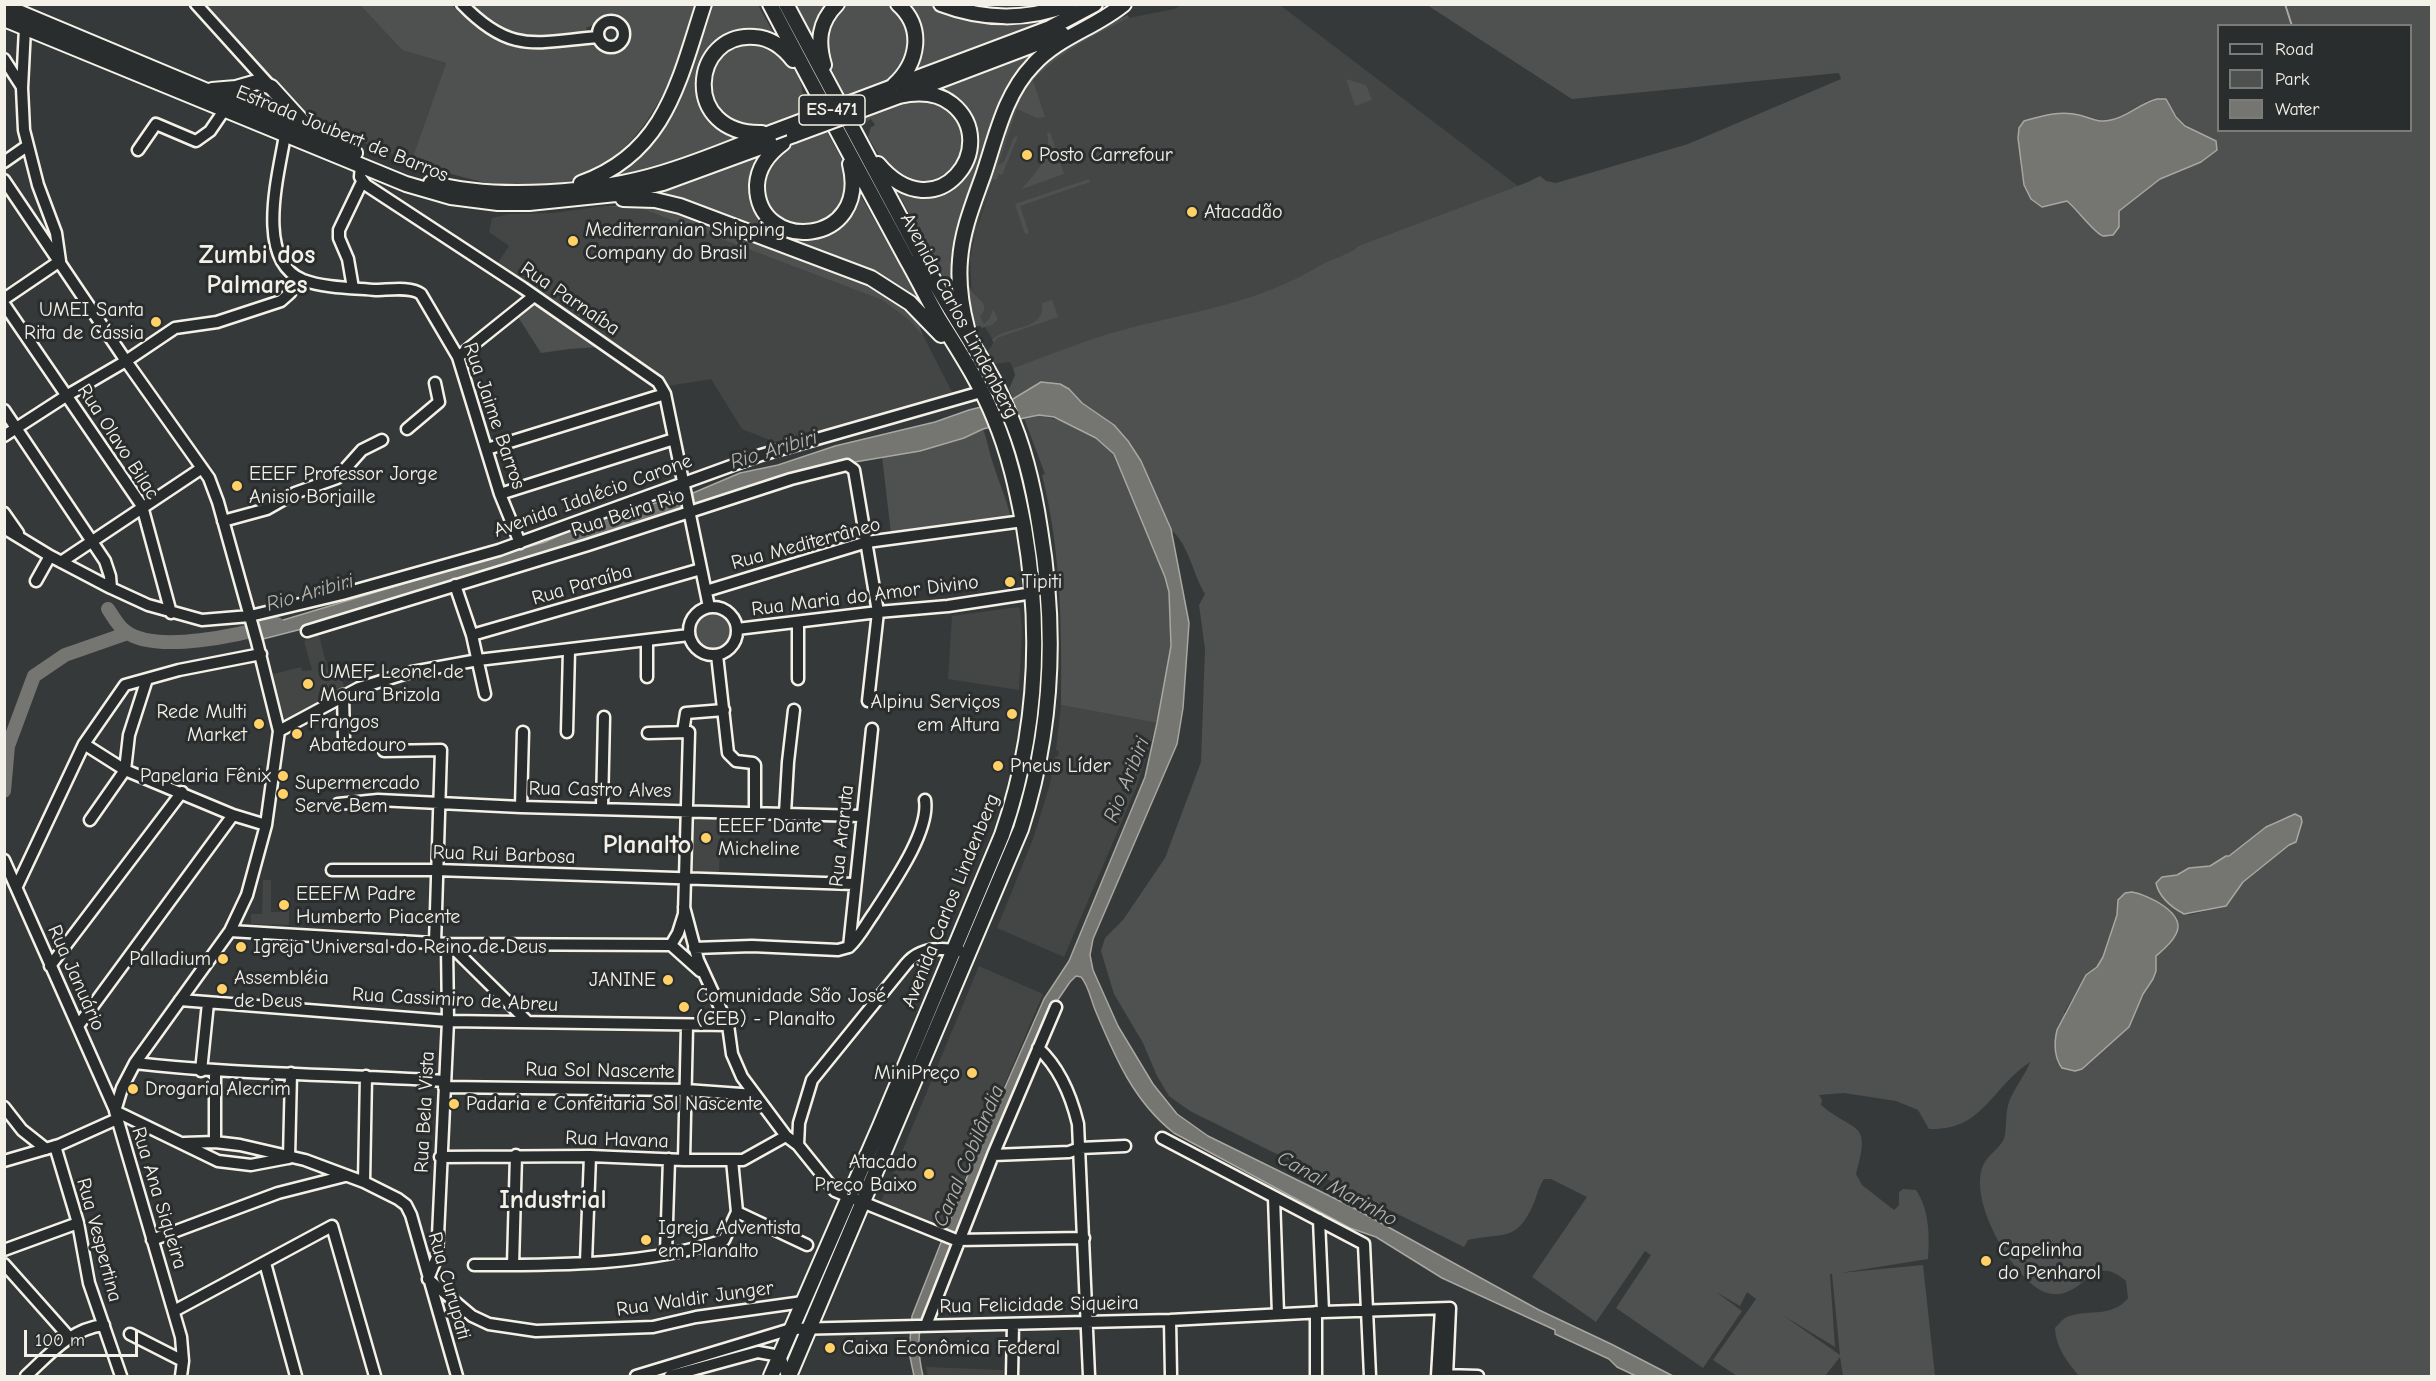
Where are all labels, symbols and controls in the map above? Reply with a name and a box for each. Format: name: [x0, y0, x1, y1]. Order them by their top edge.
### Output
legend: [2217, 24, 2412, 132]
text: Road: [2275, 39, 2314, 60]
text: Park: [2275, 69, 2309, 90]
street label: Estrada Joubert de Barros: [232, 80, 452, 188]
road number: ES-471: [799, 95, 865, 125]
text: Water: [2275, 99, 2319, 120]
place label: Posto Carrefour: [1039, 143, 1173, 167]
marker: Posto Carrefour: [1020, 148, 1034, 162]
place label: Atacadão: [1204, 200, 1283, 224]
marker: Atacadão: [1185, 205, 1199, 219]
street label: Avenida Carlos Lindenberg: [895, 209, 1023, 423]
place label: Mediterranian Shipping Company do Brasil: [585, 218, 785, 265]
marker: Mediterranian Shipping Company do Brasil: [566, 234, 580, 248]
district label: Zumbi dos Palmares: [199, 240, 315, 302]
street label: Rua Parnaíba: [516, 257, 624, 341]
place label: UMEI Santa Rita de Cássia: [24, 298, 144, 345]
marker: UMEI Santa Rita de Cássia: [149, 315, 163, 329]
street label: Rua Jaime Barros: [458, 340, 530, 492]
street label: Rua Olavo Bilac: [72, 380, 164, 504]
water label: Rio Aribiri: [727, 425, 821, 475]
street label: Avenida Idalécio Carone: [491, 449, 695, 543]
place label: EEEF Professor Jorge Anisio Borjaille: [249, 462, 437, 509]
marker: EEEF Professor Jorge Anisio Borjaille: [230, 479, 244, 493]
street label: Rua Beira Rio: [568, 483, 688, 543]
street label: Rua Mediterrâneo: [729, 513, 883, 575]
street label: Rua Paraíba: [529, 559, 635, 611]
water label: Rio Aribiri: [263, 569, 357, 617]
street label: Rua Maria do Amor Divino: [750, 570, 980, 622]
place label: Tipiti: [1022, 570, 1062, 594]
marker: Tipiti: [1003, 575, 1017, 589]
place label: UMEF Leonel de Moura Brizola: [320, 660, 464, 707]
marker: UMEF Leonel de Moura Brizola: [301, 677, 315, 691]
place label: Alpinu Serviços em Altura: [871, 690, 1000, 737]
place label: Rede Multi Market: [156, 700, 247, 747]
marker: Alpinu Serviços em Altura: [1005, 707, 1019, 721]
place label: Frangos Abatedouro: [309, 710, 406, 757]
marker: Rede Multi Market: [252, 717, 266, 731]
marker: Frangos Abatedouro: [290, 727, 304, 741]
water label: Rio Aribiri: [1099, 734, 1155, 826]
place label: Pneus Líder: [1010, 754, 1111, 778]
marker: Pneus Líder: [991, 759, 1005, 773]
place label: Papelaria Fênix: [140, 764, 271, 788]
marker: Papelaria Fênix: [276, 769, 290, 783]
place label: Supermercado Serve Bem: [295, 771, 420, 818]
street label: Rua Castro Alves: [528, 777, 672, 803]
street label: Rua Araruta: [825, 784, 859, 888]
marker: Supermercado Serve Bem: [276, 787, 290, 801]
street label: Avenida Carlos Lindenberg: [897, 790, 1005, 1012]
place label: EEEF Dante Micheline: [718, 814, 822, 861]
district label: Planalto: [603, 830, 691, 862]
marker: EEEF Dante Micheline: [699, 831, 713, 845]
street label: Rua Rui Barbosa: [432, 841, 576, 869]
place label: EEEFM Padre Humberto Piacente: [296, 882, 460, 929]
marker: EEEFM Padre Humberto Piacente: [277, 898, 291, 912]
street label: Rua Januário: [42, 921, 110, 1035]
place label: Igreja Universal do Reino de Deus: [253, 935, 547, 959]
marker: Igreja Universal do Reino de Deus: [234, 940, 248, 954]
place label: Palladium: [129, 947, 211, 971]
marker: Palladium: [216, 952, 230, 966]
place label: Assembléia de Deus: [234, 966, 329, 1013]
place label: JANINE: [589, 968, 656, 992]
marker: JANINE: [661, 973, 675, 987]
marker: Assembléia de Deus: [215, 982, 229, 996]
street label: Rua Cassimiro de Abreu: [351, 983, 559, 1017]
place label: Comunidade São José (CEB) - Planalto: [696, 984, 886, 1031]
marker: Comunidade São José (CEB) - Planalto: [677, 1000, 691, 1014]
street label: Rua Bela Vista: [410, 1050, 440, 1174]
street label: Rua Sol Nascente: [525, 1058, 675, 1084]
place label: MiniPreço: [874, 1061, 960, 1085]
marker: MiniPreço: [965, 1066, 979, 1080]
place label: Drogaria Alecrim: [145, 1077, 291, 1101]
water label: Canal Cobilândia: [928, 1081, 1010, 1231]
marker: Drogaria Alecrim: [126, 1082, 140, 1096]
place label: Padaria e Confeitaria Sol Nascente: [466, 1092, 763, 1116]
marker: Padaria e Confeitaria Sol Nascente: [447, 1097, 461, 1111]
street label: Rua Ana Siqueira: [126, 1124, 192, 1272]
street label: Rua Havana: [565, 1126, 669, 1154]
water label: Canal Marinho: [1273, 1146, 1401, 1232]
place label: Atacado Preço Baixo: [814, 1150, 917, 1197]
marker: Atacado Preço Baixo: [922, 1167, 936, 1181]
street label: Rua Vespertina: [71, 1175, 127, 1305]
district label: Industrial: [499, 1185, 607, 1217]
place label: Igreja Adventista em Planalto: [658, 1216, 801, 1263]
street label: Rua Curupati: [422, 1229, 476, 1343]
marker: Igreja Adventista em Planalto: [639, 1233, 653, 1247]
place label: Capelinha do Penharol: [1998, 1238, 2101, 1285]
marker: Capelinha do Penharol: [1979, 1254, 1993, 1268]
street label: Rua Waldir Junger: [615, 1276, 775, 1322]
street label: Rua Felicidade Siqueira: [939, 1291, 1139, 1319]
scale bar: [27, 1318, 141, 1356]
text: 100 m: [35, 1330, 85, 1351]
place label: Caixa Econômica Federal: [842, 1336, 1060, 1360]
marker: Caixa Econômica Federal: [823, 1341, 837, 1355]

